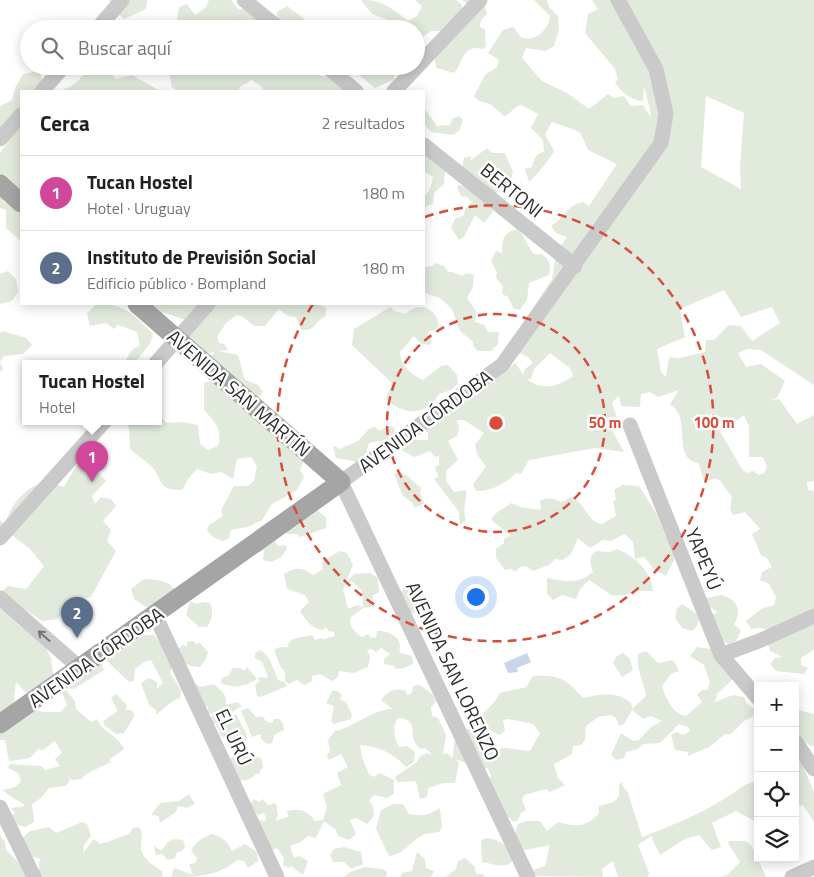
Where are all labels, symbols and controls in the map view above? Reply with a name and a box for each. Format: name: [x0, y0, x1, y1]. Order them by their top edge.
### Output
search box: [20, 20, 425, 75]
text: Buscar aquí: [78, 33, 171, 62]
icon: search: [38, 34, 66, 62]
text: Cerca: [40, 107, 90, 139]
text: 2 resultados: [321, 111, 405, 135]
street label: BERTONI: [475, 155, 550, 224]
text: Tucan Hostel: [87, 167, 193, 196]
text: 1: [52, 181, 60, 205]
text: 180 m: [361, 181, 405, 205]
text: Hotel · Uruguay: [87, 196, 191, 220]
text: Instituto de Previsión Social: [87, 242, 316, 271]
text: 2: [52, 256, 60, 280]
text: 180 m: [361, 256, 405, 280]
text: Edificio público · Bompland: [87, 271, 266, 295]
street label: AVENIDA SAN MARTÍN: [161, 322, 318, 463]
popup: [22, 360, 162, 425]
street label: AVENIDA CÓRDOBA: [352, 362, 498, 479]
text: Tucan Hostel: [39, 366, 145, 395]
text: Hotel: [39, 395, 76, 419]
text: 50 m: [589, 411, 621, 434]
text: 100 m: [693, 411, 735, 434]
centre of rings: [487, 414, 505, 432]
pin: 1: [76, 441, 108, 482]
street label: YAPEYÚ: [679, 523, 730, 594]
street label: AVENIDA SAN LORENZO: [399, 576, 508, 765]
your location: [463, 584, 489, 610]
pin: 2: [61, 597, 93, 638]
street label: AVENIDA CÓRDOBA: [22, 599, 169, 714]
one-way arrow: [37, 630, 50, 642]
map controls: [754, 682, 799, 862]
button: +: [754, 682, 799, 727]
street label: EL URÚ: [209, 703, 260, 770]
button: −: [754, 727, 799, 772]
button: locate: [754, 772, 799, 817]
button: layers: [754, 817, 799, 862]

